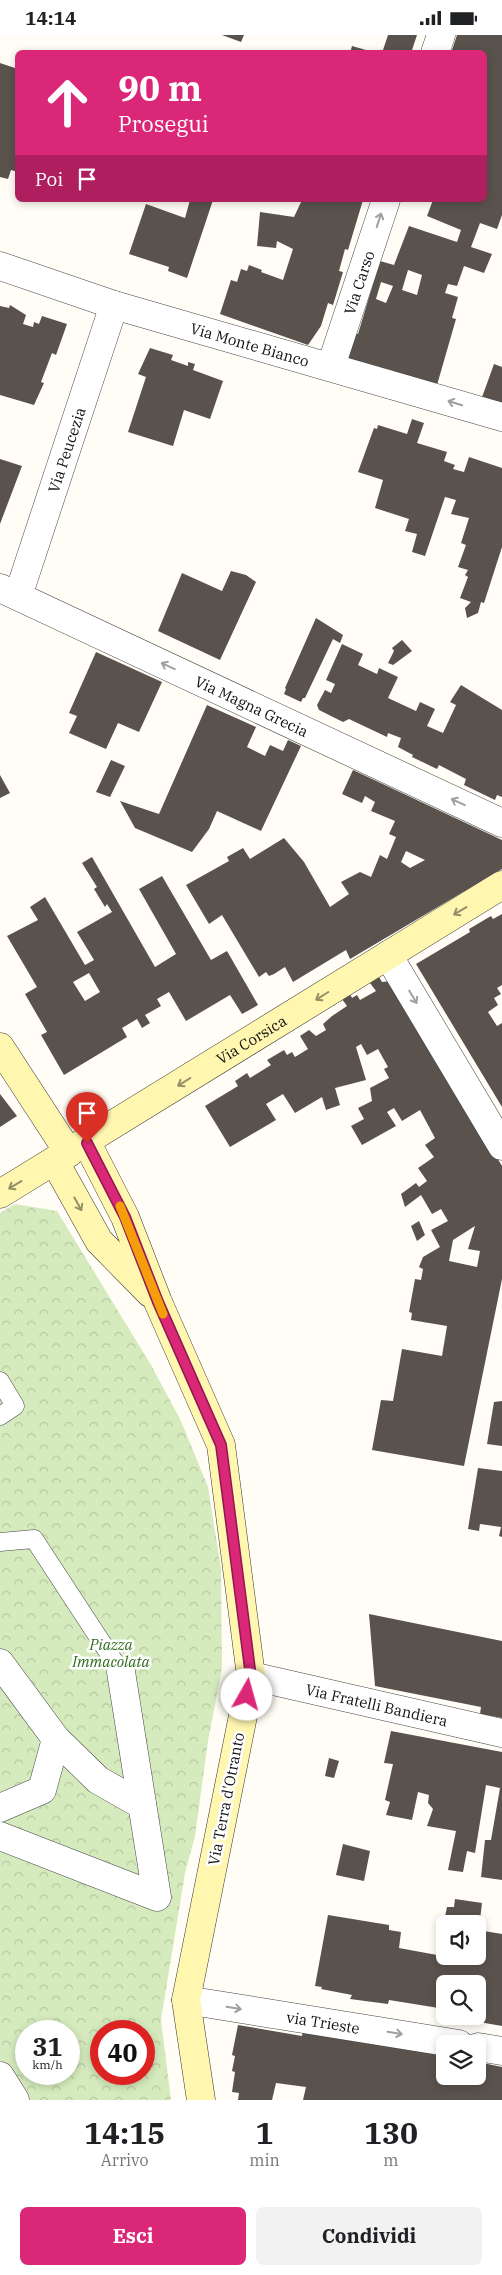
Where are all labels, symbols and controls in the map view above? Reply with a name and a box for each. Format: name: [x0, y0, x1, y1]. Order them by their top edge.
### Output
text: 14:14: [25, 6, 76, 30]
text: 90 m: [118, 65, 202, 111]
icon: ahead: [35, 70, 100, 135]
text: Prosegui: [118, 109, 209, 138]
icon: arrive: [73, 165, 101, 193]
text: Poi: [35, 167, 63, 191]
one-way arrow: [375, 213, 385, 229]
street label: Via Carso: [339, 248, 378, 317]
street label: Via Monte Bianco: [188, 318, 312, 370]
one-way arrow: [448, 398, 464, 408]
street label: Via Peucezia: [43, 405, 89, 495]
one-way arrow: [161, 661, 176, 670]
street label: Via Magna Grecia: [192, 671, 311, 741]
one-way arrow: [451, 797, 466, 807]
one-way arrow: [454, 906, 468, 916]
one-way arrow: [409, 989, 419, 1003]
one-way arrow: [316, 991, 330, 1001]
street label: Via Corsica: [213, 1011, 290, 1068]
one-way arrow: [178, 1077, 192, 1087]
pin: [66, 1092, 108, 1143]
icon: arrive: [73, 1099, 101, 1127]
one-way arrow: [8, 1181, 22, 1191]
one-way arrow: [74, 1197, 84, 1211]
park label: Piazza Immacolata: [71, 1635, 151, 1671]
position arrow: [220, 1668, 272, 1720]
street label: Via Fratelli Bandiera: [304, 1679, 450, 1730]
street label: Via Terra d'Otranto: [204, 1731, 248, 1867]
map controls: [436, 1915, 486, 2085]
button: sound: [436, 1915, 486, 1965]
button: search: [436, 1975, 486, 2025]
one-way arrow: [226, 2003, 242, 2013]
street label: via Trieste: [285, 2007, 361, 2037]
speed limit sign: 40: [90, 2020, 155, 2085]
one-way arrow: [386, 2029, 402, 2039]
text: 31: [32, 2030, 63, 2063]
button: layers: [436, 2035, 486, 2085]
text: km/h: [32, 2057, 63, 2072]
text: 14:15: [84, 2113, 165, 2152]
text: 1: [256, 2113, 274, 2152]
text: 130: [364, 2113, 418, 2152]
text: Arrivo: [101, 2150, 148, 2170]
text: min: [249, 2150, 280, 2170]
text: m: [383, 2150, 399, 2170]
button: Esci: [20, 2207, 246, 2265]
button: Condividi: [256, 2207, 482, 2265]

